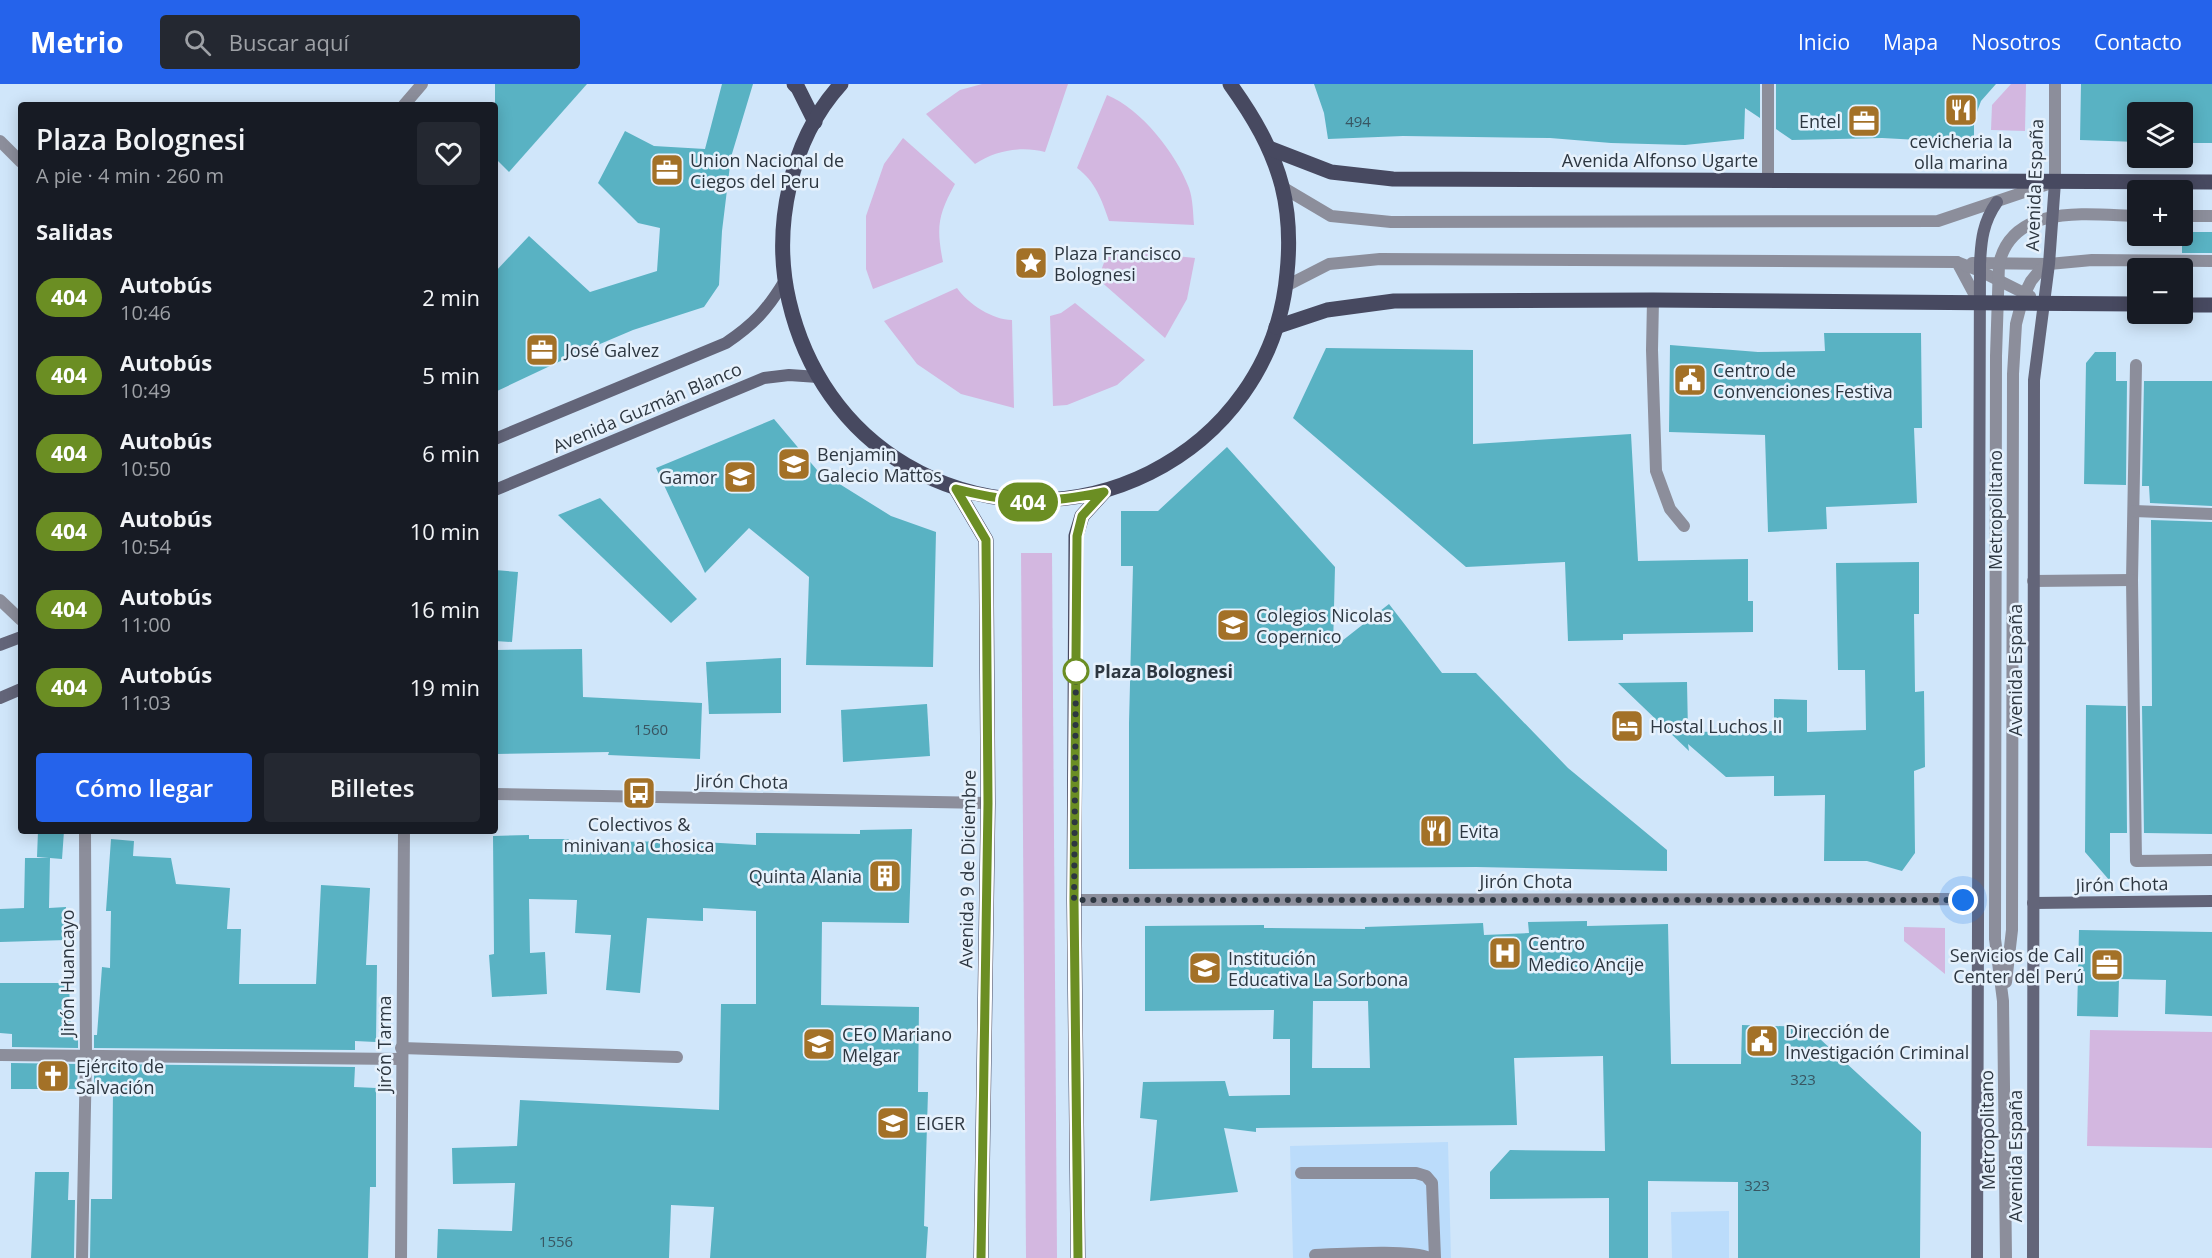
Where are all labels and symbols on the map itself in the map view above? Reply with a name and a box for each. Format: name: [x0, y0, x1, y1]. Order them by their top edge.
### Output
restaurant icon: cevicheria la olla marina: [1943, 92, 1979, 128]
office icon: Entel: [1846, 103, 1882, 139]
place label: Entel: [1799, 109, 1841, 133]
house number: 494: [1345, 111, 1371, 131]
street label: Avenida España: [2020, 118, 2048, 252]
place label: cevicheria la olla marina: [1909, 129, 2013, 174]
place label: Union Nacional de Ciegos del Peru: [690, 148, 844, 193]
street label: Avenida Alfonso Ugarte: [1562, 148, 1758, 172]
office icon: Union Nacional de Ciegos del Peru: [649, 152, 685, 188]
place label: Plaza Francisco Bolognesi: [1054, 241, 1181, 286]
place icon: Plaza Francisco Bolognesi: [1013, 245, 1049, 281]
office icon: José Galvez: [524, 332, 560, 368]
place label: José Galvez: [563, 338, 659, 362]
street label: Avenida Guzmán Blanco: [549, 356, 745, 458]
place label: Centro de Convenciones Festiva: [1713, 358, 1893, 403]
public building icon: Centro de Convenciones Festiva: [1672, 362, 1708, 398]
place label: Benjamin Galecio Mattos: [817, 442, 942, 487]
school or university icon: Benjamin Galecio Mattos: [776, 446, 812, 482]
street label: Metropolitano: [1983, 450, 2007, 570]
school or university icon: Gamor: [722, 459, 758, 495]
place label: Gamor: [659, 465, 718, 489]
line badge: 404: [994, 482, 1062, 522]
place label: Colegios Nicolas Copernico: [1256, 603, 1392, 648]
street label: Avenida España: [2003, 604, 2027, 736]
school or university icon: Colegios Nicolas Copernico: [1215, 607, 1251, 643]
marker: Plaza Bolognesi: [1063, 658, 1089, 684]
place label: Plaza Bolognesi: [1094, 659, 1233, 683]
hotel icon: Hostal Luchos II: [1609, 708, 1645, 744]
place label: Hostal Luchos II: [1650, 714, 1783, 738]
house number: 1560: [634, 719, 668, 739]
street label: Jirón Chota: [693, 768, 789, 794]
street label: Avenida 9 de Diciembre: [953, 770, 981, 968]
bus stop icon: Colectivos & minivan a Chosica: [621, 775, 657, 811]
place label: Colectivos & minivan a Chosica: [563, 812, 715, 857]
restaurant icon: Evita: [1418, 813, 1454, 849]
place label: Evita: [1459, 819, 1499, 843]
building icon: Quinta Alania: [867, 858, 903, 894]
place label: Quinta Alania: [749, 864, 862, 888]
street label: Jirón Chota: [1478, 869, 1572, 893]
street label: Jirón Chota: [2073, 871, 2169, 897]
your location: [1948, 885, 1978, 915]
street label: Jirón Huancayo: [55, 909, 79, 1039]
place label: Centro Medico Ancije: [1528, 931, 1644, 976]
hospital icon: Centro Medico Ancije: [1487, 935, 1523, 971]
place label: Servicios de Call Center del Perú: [1950, 943, 2084, 988]
place label: Institución Educativa La Sorbona: [1228, 946, 1408, 991]
office icon: Servicios de Call Center del Perú: [2089, 947, 2125, 983]
school or university icon: Institución Educativa La Sorbona: [1187, 950, 1223, 986]
street label: Jirón Tarma: [372, 995, 396, 1095]
place label: Dirección de Investigación Criminal: [1785, 1019, 1969, 1064]
place label: CEO Mariano Melgar: [842, 1022, 952, 1067]
public building icon: Dirección de Investigación Criminal: [1744, 1023, 1780, 1059]
school or university icon: CEO Mariano Melgar: [801, 1026, 837, 1062]
place label: Ejército de Salvación: [76, 1054, 164, 1099]
church icon: Ejército de Salvación: [35, 1058, 71, 1094]
house number: 323: [1790, 1069, 1816, 1089]
street label: Metropolitano: [1974, 1070, 2000, 1190]
street label: Avenida España: [2003, 1090, 2027, 1222]
school or university icon: EIGER: [875, 1105, 911, 1141]
place label: EIGER: [916, 1111, 965, 1135]
house number: 323: [1744, 1175, 1770, 1195]
house number: 1556: [539, 1231, 573, 1251]

